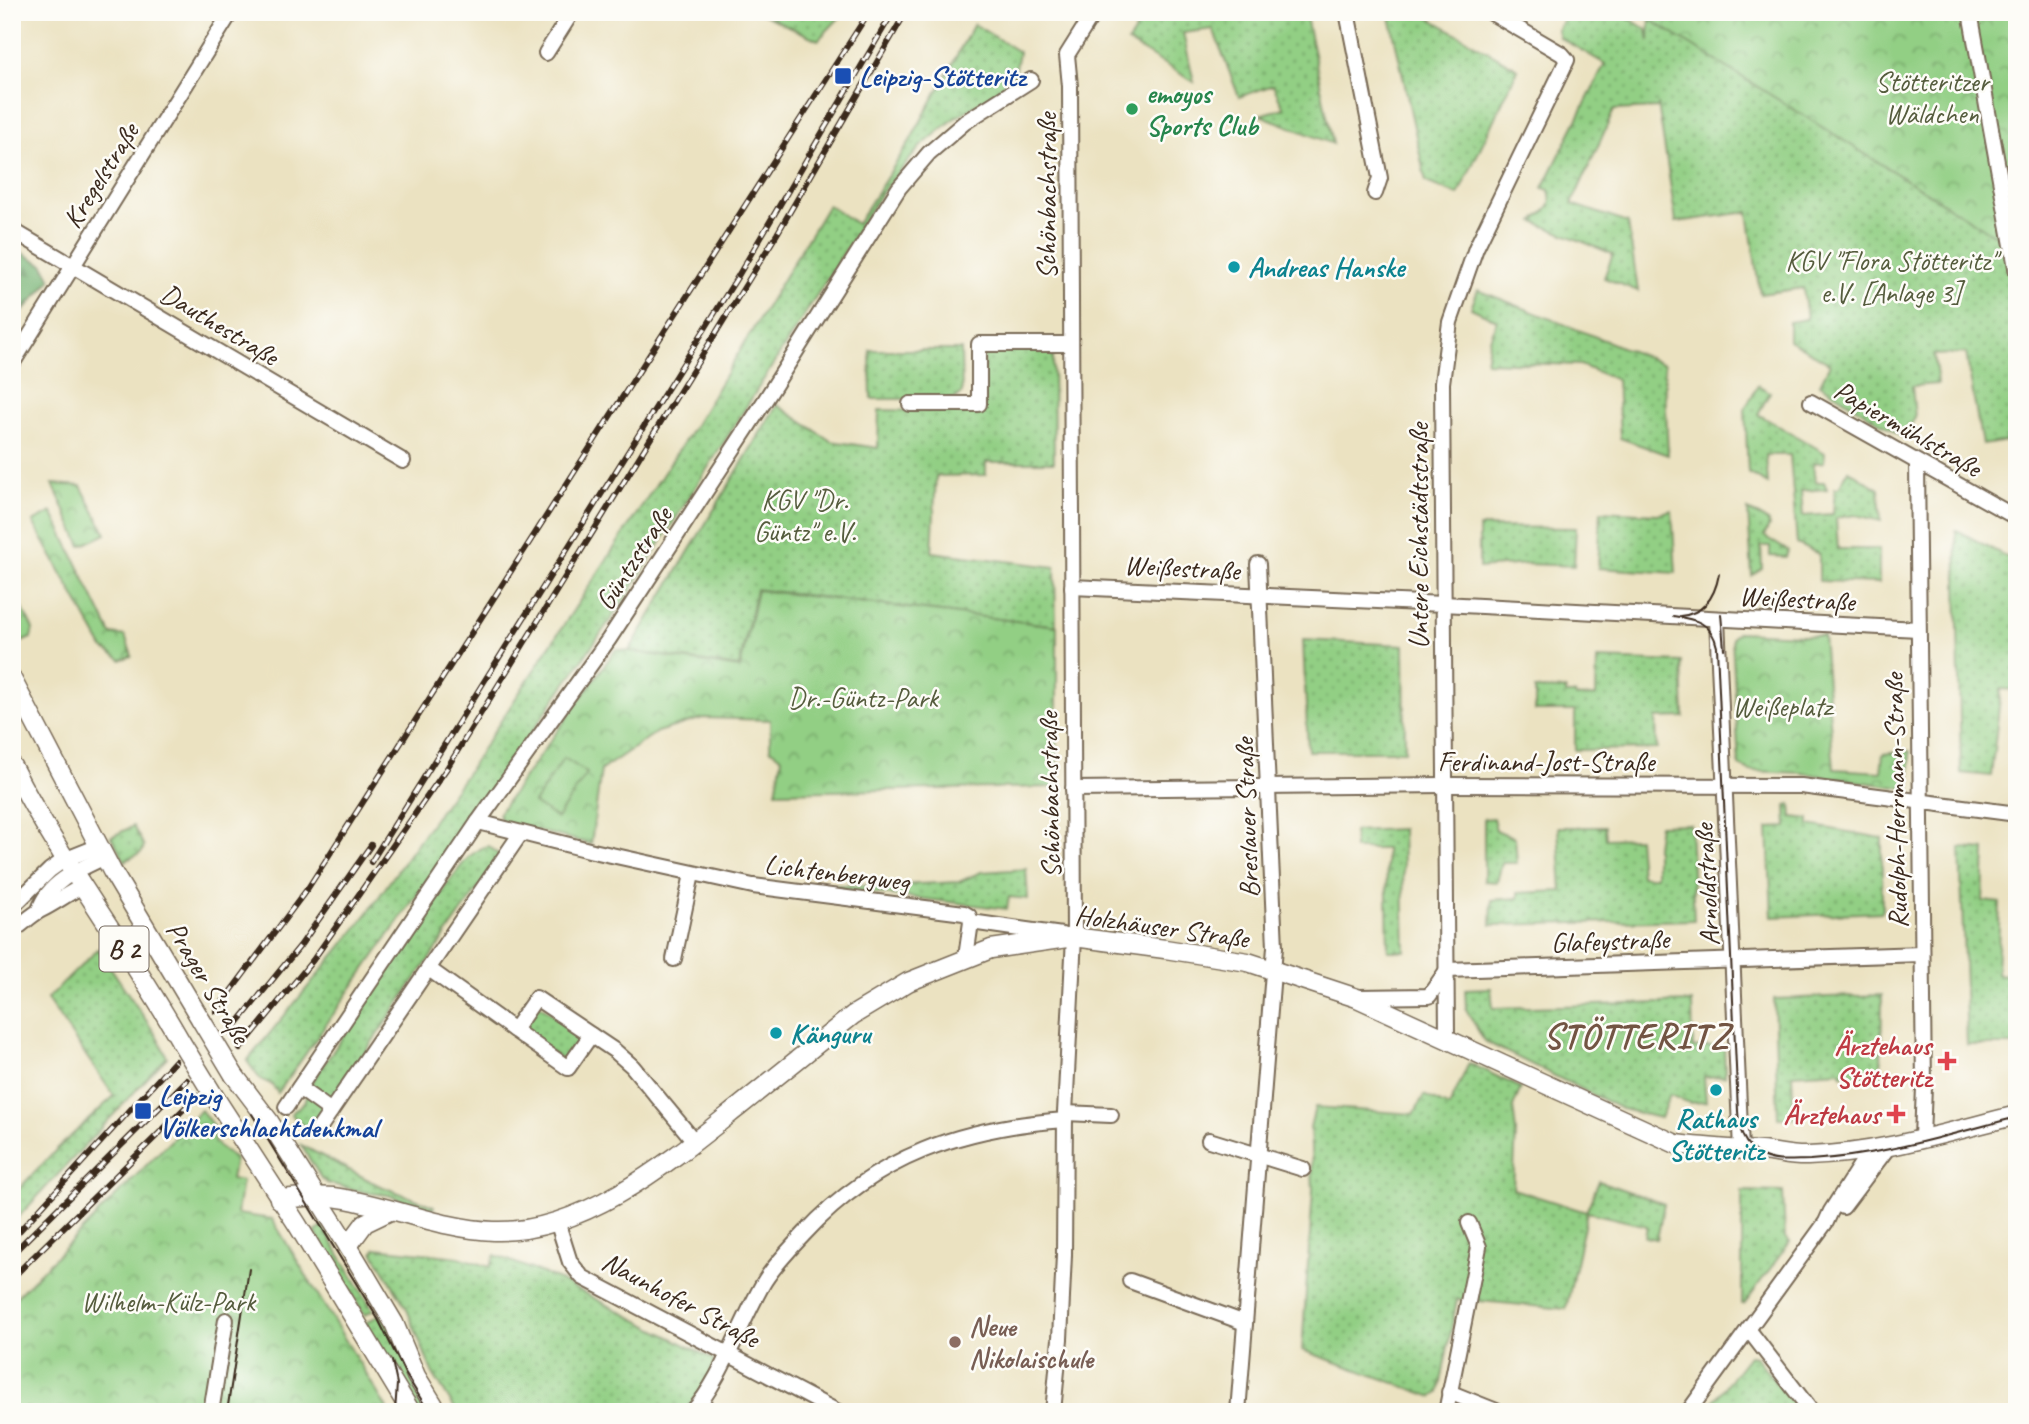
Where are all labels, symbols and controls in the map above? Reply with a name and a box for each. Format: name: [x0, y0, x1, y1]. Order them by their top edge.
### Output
place label: Leipzig-Stötteritz: [859, 59, 1028, 94]
park label: Stötteritzer Wäldchen: [1875, 64, 1991, 131]
marker: Leipzig-Stötteritz: [833, 66, 853, 86]
place label: emoyos Sports Club: [1146, 76, 1260, 143]
marker: emoyos Sports Club: [1124, 101, 1140, 117]
street label: Schönbachstraße: [1029, 111, 1064, 279]
street label: Kregelstraße: [54, 115, 147, 234]
park label: KGV "Flora Stötteritz" e.V. [Anlage 3]: [1785, 243, 2002, 310]
place label: Andreas Hanske: [1248, 250, 1407, 285]
marker: Andreas Hanske: [1226, 259, 1242, 275]
street label: Dauthestraße: [154, 276, 287, 374]
street label: Papiermühlstraße: [1828, 372, 1989, 486]
street label: Untere Eichstädtstraße: [1401, 421, 1436, 649]
park label: KGV "Dr. Güntz" e.V.: [754, 482, 856, 549]
street label: Güntzstraße: [587, 498, 681, 616]
street label: Weißestraße: [1123, 547, 1242, 588]
street label: Weißestraße: [1738, 578, 1857, 619]
street label: Rudolph-Herrmann-Straße: [1876, 671, 1915, 929]
park label: Dr.-Güntz-Park: [788, 680, 939, 715]
park label: Weißeplatz: [1732, 689, 1835, 724]
street label: Schönbachstraße: [1031, 710, 1068, 878]
street label: Breslauer Straße: [1226, 736, 1267, 899]
street label: Ferdinand-Jost-Straße: [1438, 744, 1656, 779]
street label: Arnoldstraße: [1686, 821, 1727, 947]
street label: Lichtenbergweg: [762, 846, 914, 899]
street label: Holzhäuser Straße: [1073, 897, 1253, 956]
street label: Prager Straße: [158, 915, 260, 1051]
street label: Glafeystraße: [1550, 921, 1672, 960]
road number: B 2: [100, 926, 148, 972]
district label: STÖTTERITZ: [1543, 1014, 1734, 1059]
place label: Känguru: [790, 1016, 873, 1051]
marker: Känguru: [768, 1025, 784, 1041]
place label: Ärztehaus Stötteritz: [1835, 1028, 1934, 1095]
marker: Ärztehaus Stötteritz: [1937, 1051, 1957, 1071]
place label: Leipzig Völkerschlachtdenkmal: [159, 1078, 383, 1145]
marker: Rathaus Stötteritz: [1708, 1082, 1724, 1098]
place label: Ärztehaus: [1784, 1097, 1883, 1132]
marker: Leipzig Völkerschlachtdenkmal: [133, 1101, 153, 1121]
place label: Rathaus Stötteritz: [1668, 1101, 1767, 1168]
marker: Ärztehaus: [1886, 1104, 1906, 1124]
street label: Naunhofer Straße: [596, 1243, 767, 1356]
park label: Wilhelm-Külz-Park: [81, 1284, 257, 1319]
place label: Neue Nikolaischule: [969, 1309, 1095, 1376]
marker: Neue Nikolaischule: [947, 1334, 963, 1350]

